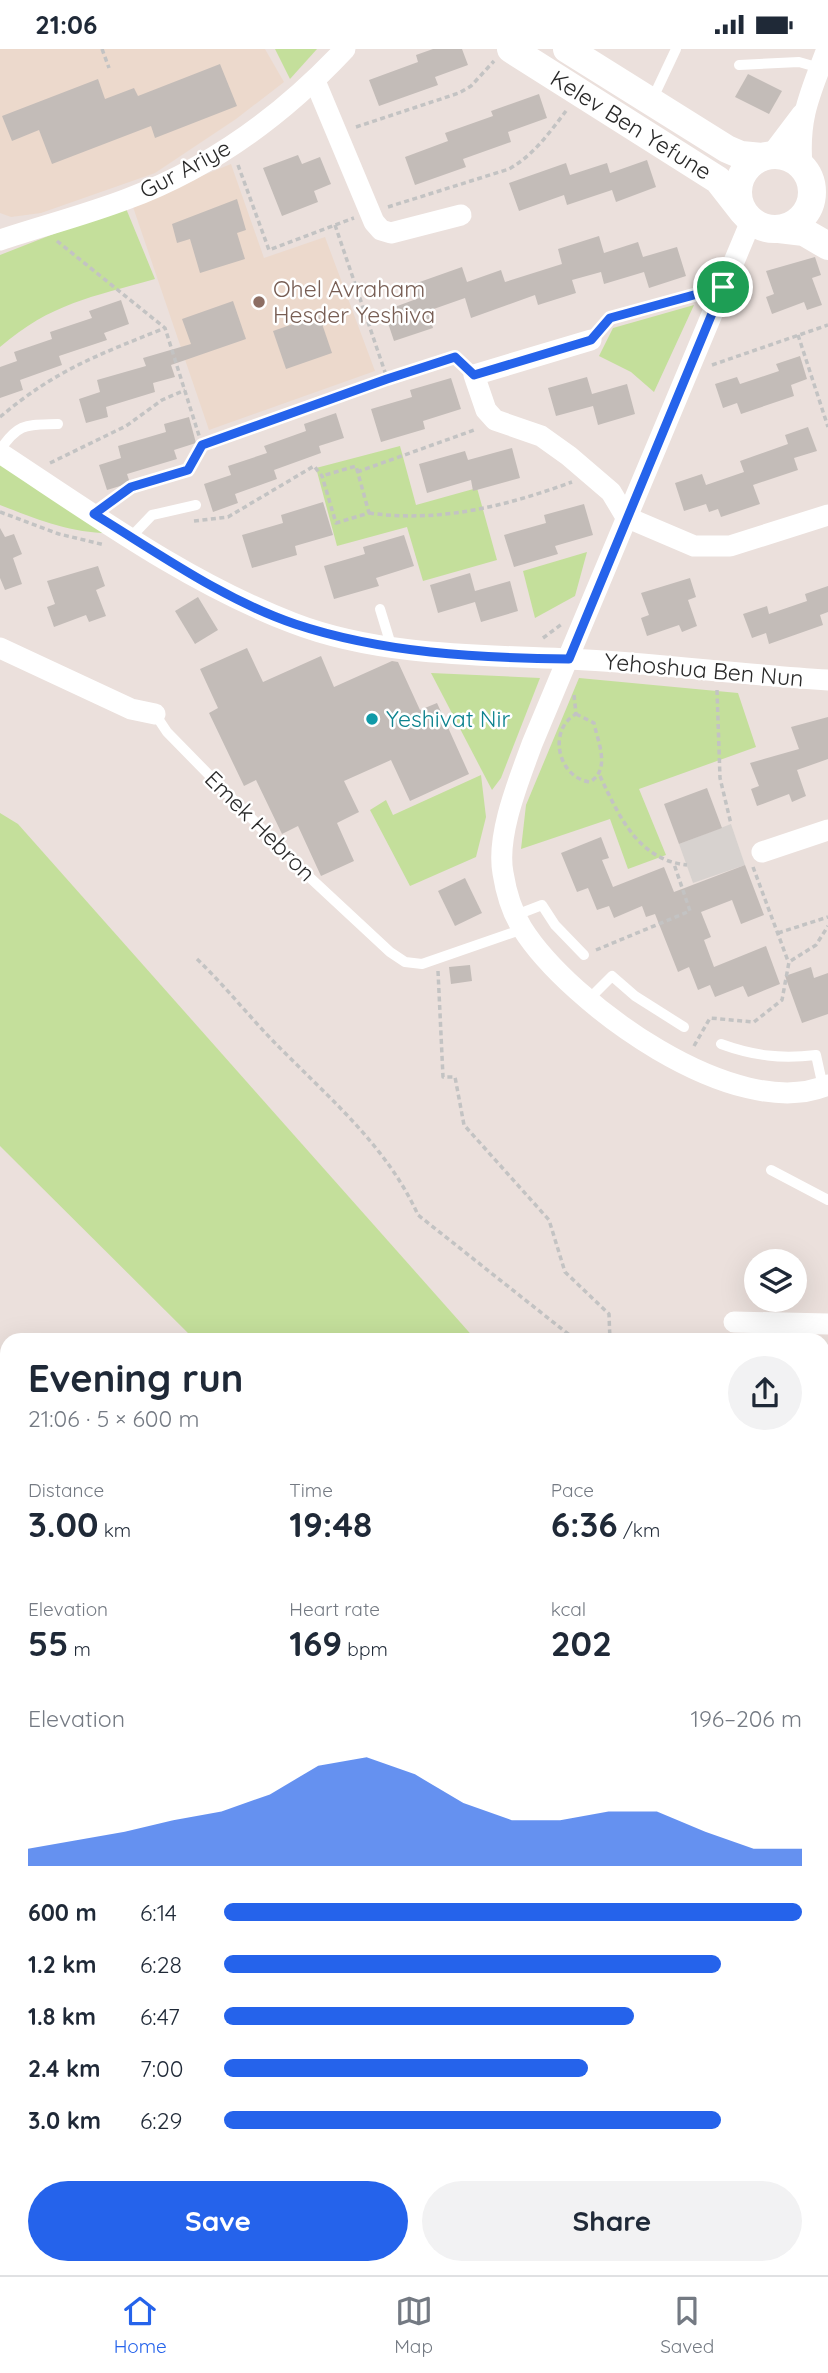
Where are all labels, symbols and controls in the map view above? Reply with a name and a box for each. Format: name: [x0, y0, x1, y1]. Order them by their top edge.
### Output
text: 21:06: [35, 8, 97, 41]
street label: Kelev Ben Yefune: [545, 63, 717, 186]
street label: Gur Ariye: [134, 133, 235, 205]
pin: [693, 257, 753, 317]
icon: arrive: [704, 268, 742, 306]
place label: Ohel Avraham Hesder Yeshiva: [273, 274, 435, 329]
marker: Ohel Avraham Hesder Yeshiva: [251, 294, 267, 310]
street label: Yehoshua Ben Nun: [603, 646, 805, 693]
place label: Yeshivat Nir: [386, 704, 510, 733]
marker: Yeshivat Nir: [364, 711, 380, 727]
street label: Emek Hebron: [199, 764, 322, 887]
map controls: [744, 1249, 807, 1312]
button: layers: [744, 1249, 807, 1312]
text: Evening run: [28, 1354, 243, 1402]
button: share: [728, 1356, 802, 1430]
text: 21:06 · 5 × 600 m: [28, 1404, 199, 1433]
text: Distance: [28, 1478, 104, 1502]
text: Time: [289, 1478, 333, 1502]
text: Pace: [551, 1478, 594, 1502]
text: 3.00: [28, 1502, 99, 1546]
text: 19:48: [289, 1502, 372, 1546]
text: 6:36: [551, 1502, 618, 1546]
text: km: [99, 1518, 131, 1542]
text: /km: [618, 1518, 660, 1542]
text: Elevation: [28, 1597, 108, 1621]
text: Heart rate: [289, 1597, 380, 1621]
text: kcal: [551, 1597, 586, 1621]
text: 55: [28, 1621, 68, 1665]
text: 169: [289, 1621, 342, 1665]
text: 202: [551, 1621, 612, 1665]
text: m: [68, 1637, 91, 1661]
text: bpm: [342, 1637, 388, 1661]
text: Elevation: [28, 1704, 125, 1733]
text: 196–206 m: [690, 1704, 802, 1733]
text: 600 m: [28, 1898, 97, 1927]
text: 6:14: [140, 1898, 177, 1927]
text: 1.2 km: [28, 1950, 97, 1979]
text: 6:28: [140, 1950, 182, 1979]
text: 1.8 km: [28, 2002, 96, 2031]
text: 6:47: [140, 2002, 180, 2031]
text: 2.4 km: [28, 2054, 100, 2083]
text: 7:00: [140, 2054, 183, 2083]
text: 3.0 km: [28, 2106, 101, 2135]
text: 6:29: [140, 2106, 182, 2135]
button: Save: [28, 2181, 408, 2261]
button: Share: [422, 2181, 802, 2261]
tab: Home: [114, 2292, 167, 2358]
tab: Map: [394, 2292, 433, 2358]
tab: Saved: [660, 2292, 714, 2358]

